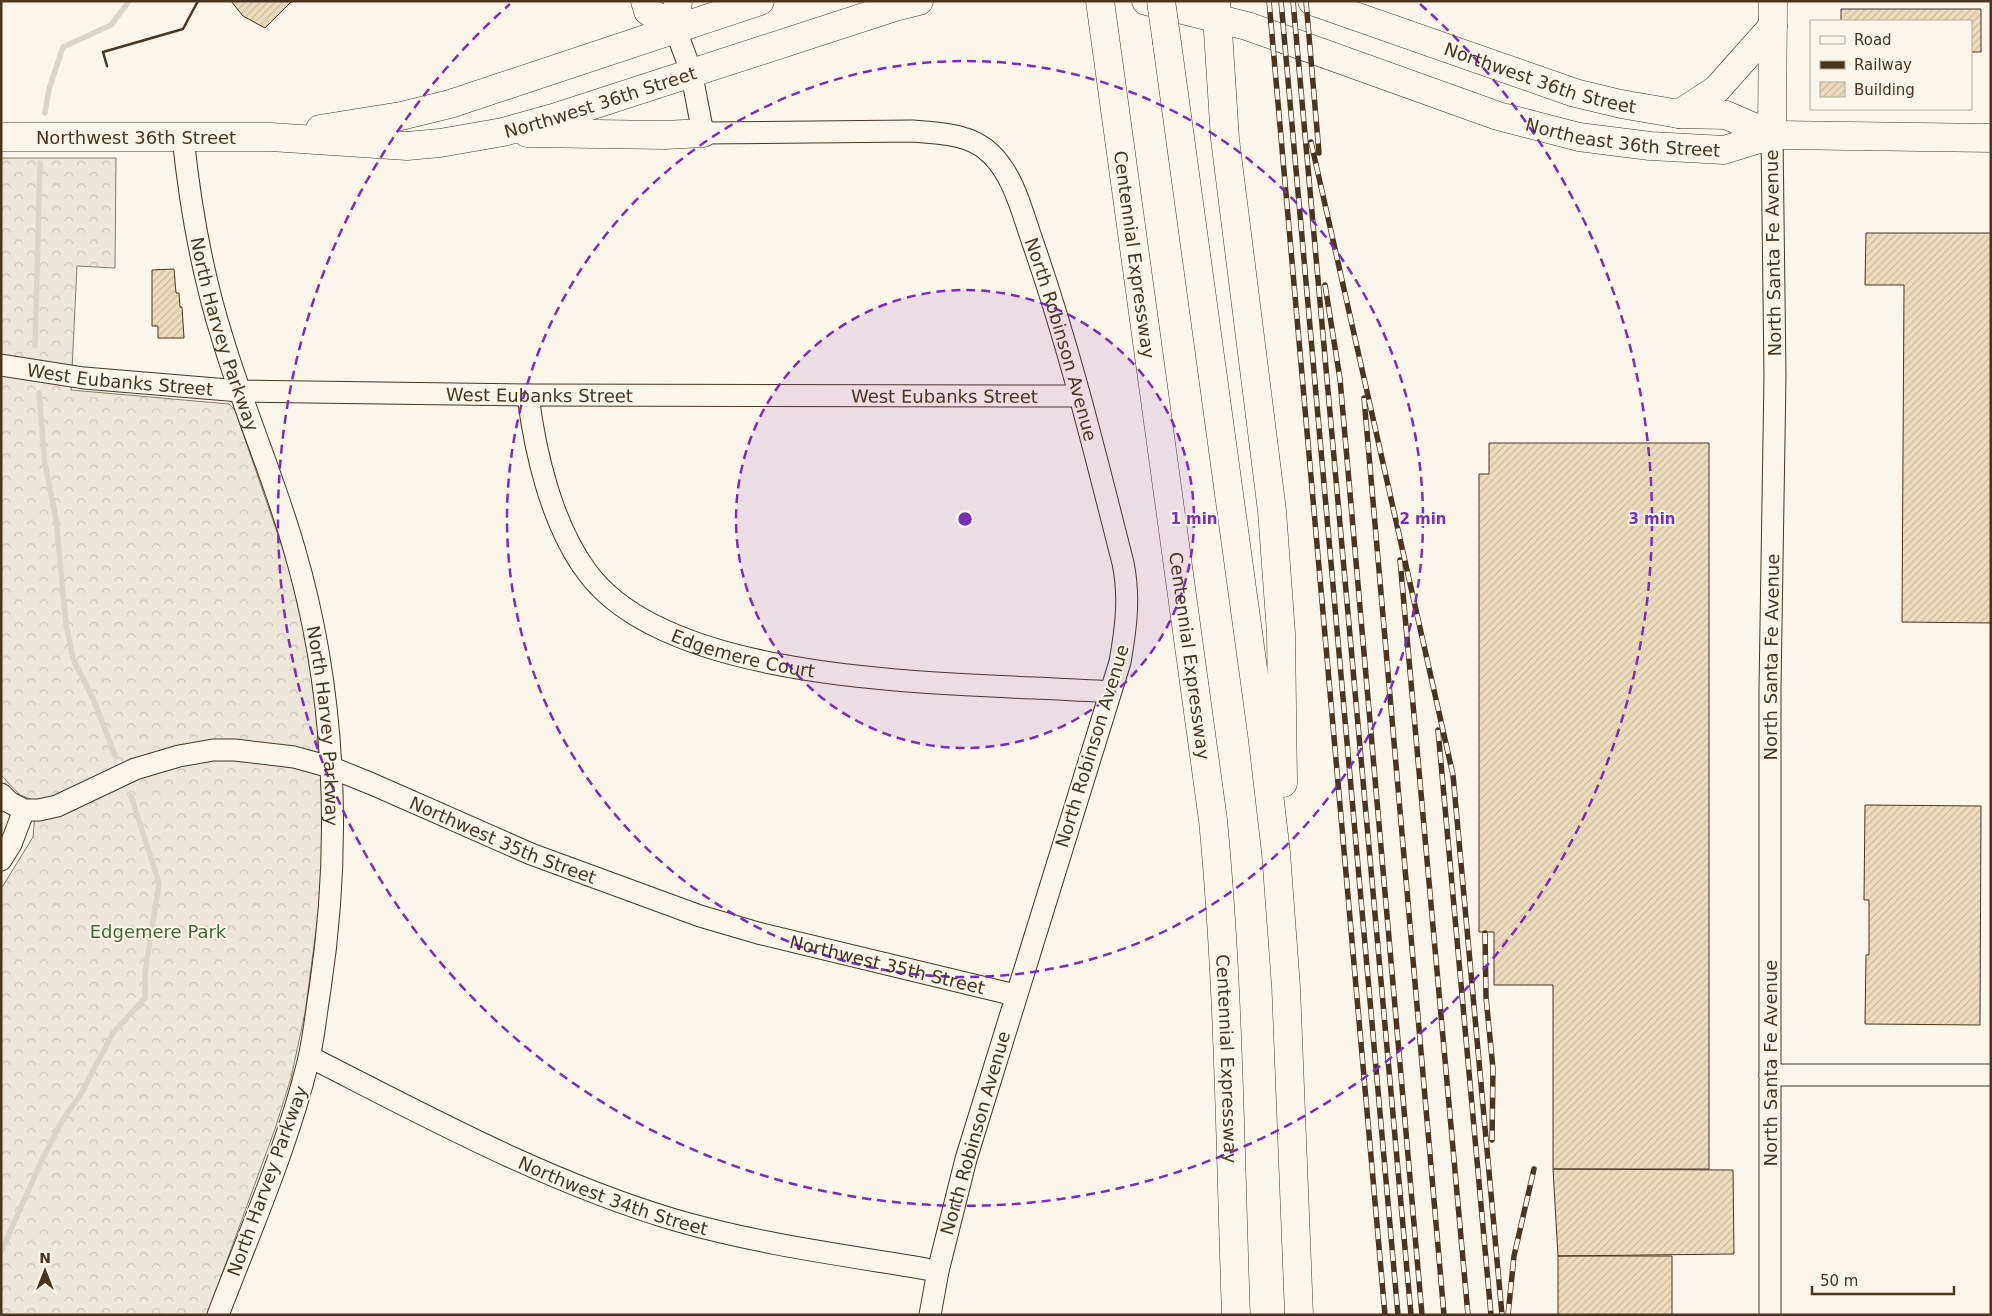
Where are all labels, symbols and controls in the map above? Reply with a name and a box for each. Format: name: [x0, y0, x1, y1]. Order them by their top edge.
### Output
legend: [1810, 20, 1972, 110]
text: Road: [1854, 31, 1892, 49]
street label: Northwest 36th Street: [1442, 38, 1638, 117]
text: Railway: [1854, 56, 1912, 74]
street label: Northwest 36th Street: [502, 62, 699, 142]
text: Building: [1854, 81, 1915, 99]
street label: Northeast 36th Street: [1523, 113, 1721, 160]
street label: Northwest 36th Street: [36, 127, 236, 148]
street label: Centennial Expressway: [1110, 149, 1160, 360]
street label: North Santa Fe Avenue: [1761, 149, 1785, 357]
street label: North Harvey Parkway: [187, 235, 264, 434]
street label: North Robinson Avenue: [1021, 235, 1102, 443]
street label: West Eubanks Street: [26, 359, 214, 399]
street label: West Eubanks Street: [446, 383, 633, 406]
street label: West Eubanks Street: [851, 385, 1038, 406]
centre of rings: [956, 510, 974, 528]
text: 1 min: [1170, 510, 1218, 528]
text: 2 min: [1399, 510, 1447, 528]
text: 3 min: [1628, 510, 1676, 528]
street label: Centennial Expressway: [1166, 551, 1215, 761]
street label: North Santa Fe Avenue: [1759, 553, 1783, 760]
street label: North Harvey Parkway: [303, 624, 343, 826]
street label: Edgemere Court: [669, 624, 816, 681]
street label: North Robinson Avenue: [1051, 642, 1133, 850]
street label: Northwest 35th Street: [406, 791, 599, 888]
park label: Edgemere Park: [90, 921, 227, 942]
street label: Northwest 35th Street: [788, 931, 987, 998]
street label: Centennial Expressway: [1213, 953, 1242, 1164]
street label: North Santa Fe Avenue: [1760, 960, 1781, 1166]
street label: North Robinson Avenue: [936, 1029, 1014, 1237]
street label: North Harvey Parkway: [223, 1082, 311, 1279]
street label: Northwest 34th Street: [515, 1151, 710, 1239]
north arrow: [20, 1246, 70, 1296]
text: N: [39, 1250, 51, 1266]
scale bar: [1812, 1264, 1954, 1296]
text: 50 m: [1820, 1272, 1858, 1290]

